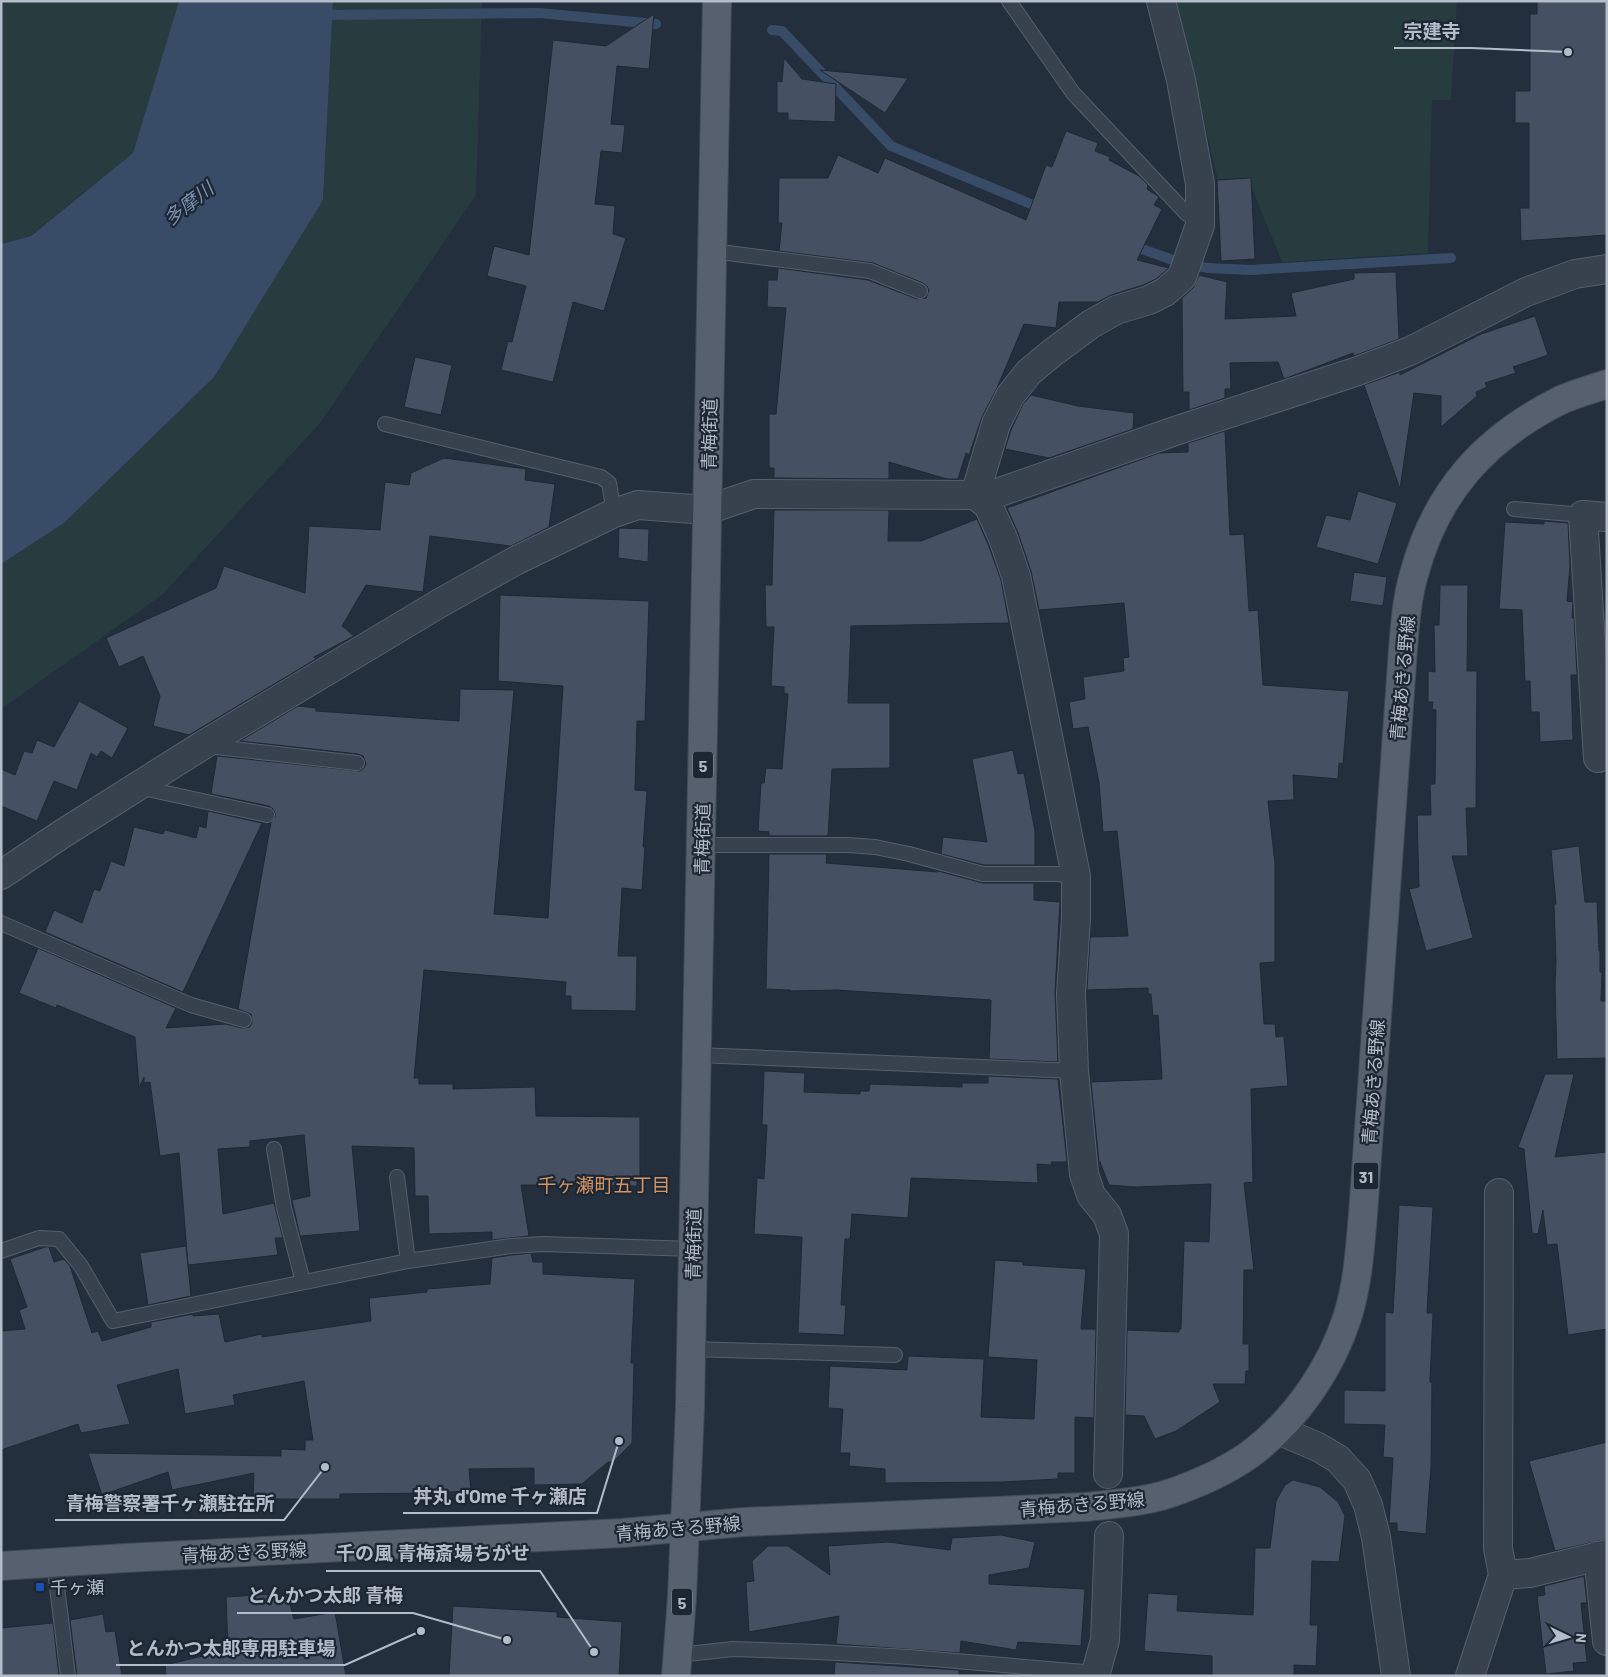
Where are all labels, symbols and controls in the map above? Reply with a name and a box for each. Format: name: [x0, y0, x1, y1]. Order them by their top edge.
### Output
callout: 宗建寺: [1394, 14, 1471, 48]
text: 宗建寺: [1403, 19, 1461, 42]
water label: 多摩川: [158, 175, 219, 230]
street label: 青梅街道: [697, 398, 721, 470]
street label: 青梅あきる野線: [1386, 614, 1418, 742]
road number: 5: [693, 752, 713, 778]
street label: 青梅街道: [690, 803, 714, 875]
street label: 青梅あきる野線: [1358, 1019, 1388, 1145]
road number: 31: [1354, 1162, 1378, 1190]
district label: 千ヶ瀬町五丁目: [537, 1173, 671, 1196]
street label: 青梅街道: [681, 1208, 705, 1280]
callout: 丼丸 d'Ome 千ヶ瀬店: [403, 1479, 597, 1513]
text: 丼丸 d'Ome 千ヶ瀬店: [413, 1484, 587, 1507]
callout: 青梅警察署千ヶ瀬駐在所: [55, 1486, 284, 1520]
street label: 青梅あきる野線: [1018, 1488, 1146, 1520]
text: 青梅警察署千ヶ瀬駐在所: [65, 1491, 275, 1514]
street label: 青梅あきる野線: [614, 1512, 742, 1544]
callout: 千の風 青梅斎場ちがせ: [326, 1537, 540, 1571]
street label: 青梅あきる野線: [181, 1538, 307, 1566]
text: 千の風 青梅斎場ちがせ: [336, 1541, 530, 1564]
place label: 千ヶ瀬: [50, 1576, 104, 1598]
callout: とんかつ太郎 青梅: [237, 1579, 413, 1613]
marker: 千ヶ瀬: [34, 1581, 46, 1593]
text: とんかつ太郎 青梅: [247, 1583, 403, 1606]
road number: 5: [672, 1588, 692, 1615]
north arrow: [1543, 1612, 1593, 1662]
callout: とんかつ太郎専用駐車場: [116, 1631, 345, 1665]
text: N: [1573, 1633, 1590, 1644]
text: とんかつ太郎専用駐車場: [126, 1636, 336, 1659]

